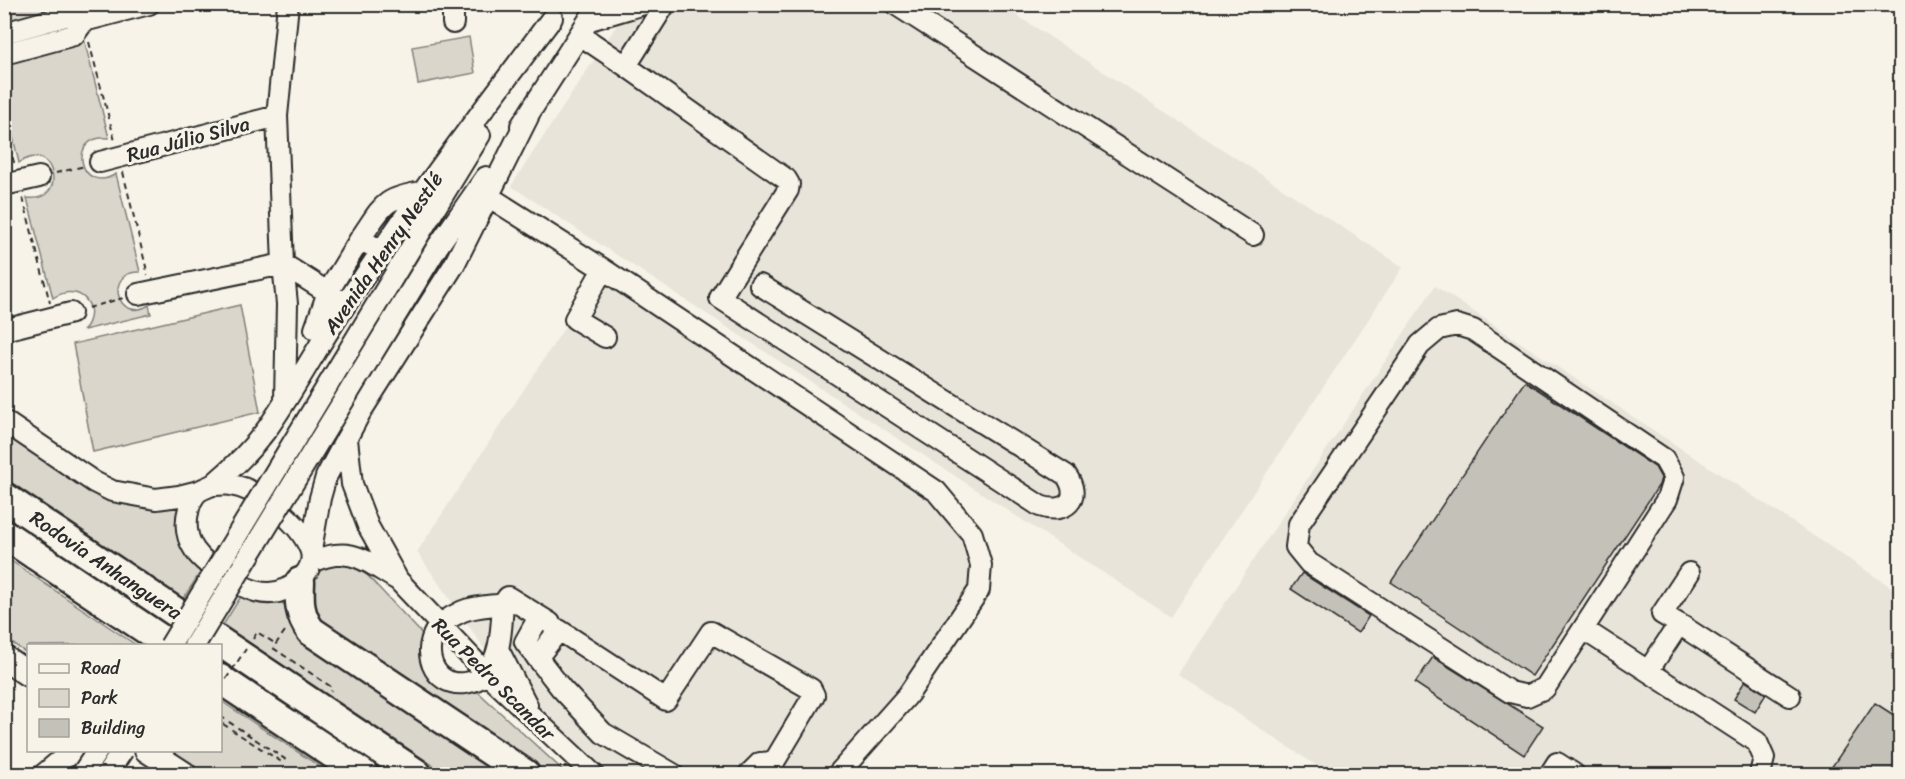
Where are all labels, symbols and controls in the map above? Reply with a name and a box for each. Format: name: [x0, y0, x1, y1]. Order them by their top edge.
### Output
street label: Rua Júlio Silva: [123, 106, 254, 173]
street label: Avenida Henry Nestlé: [313, 165, 453, 343]
street label: Rodovia Anhanguera: [22, 501, 190, 630]
street label: Rua Pedro Scandar: [423, 609, 565, 750]
legend: [27, 644, 222, 752]
text: Road: [81, 652, 121, 684]
text: Park: [81, 682, 118, 714]
text: Building: [81, 712, 145, 744]

